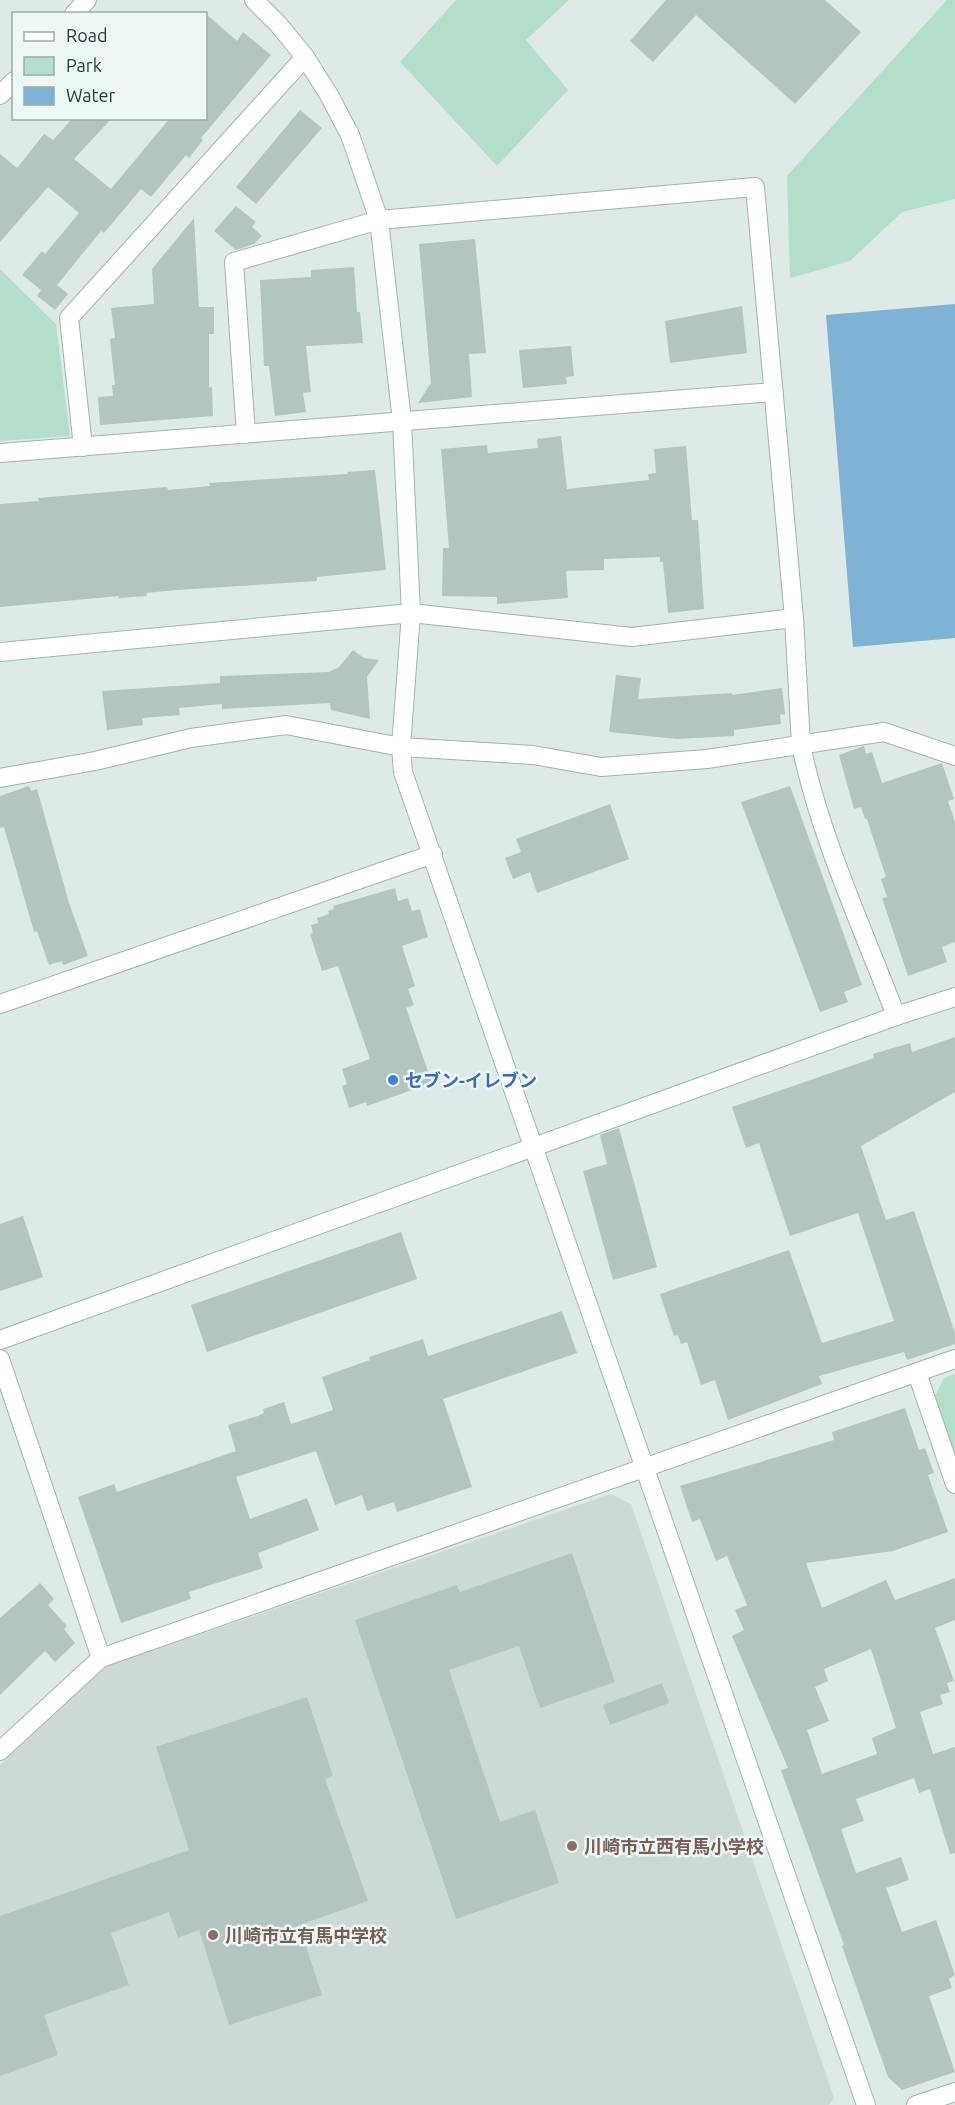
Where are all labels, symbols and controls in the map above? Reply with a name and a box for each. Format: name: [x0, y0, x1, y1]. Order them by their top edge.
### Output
legend: [12, 12, 207, 120]
text: Road: [66, 25, 108, 45]
text: Park: [66, 55, 102, 75]
text: Water: [66, 85, 116, 105]
place label: セブン-イレブン: [405, 1070, 537, 1090]
marker: セブン-イレブン: [386, 1073, 400, 1087]
place label: 川崎市立西有馬小学校: [584, 1836, 764, 1856]
marker: 川崎市立西有馬小学校: [565, 1839, 579, 1853]
place label: 川崎市立有馬中学校: [225, 1925, 387, 1945]
marker: 川崎市立有馬中学校: [206, 1928, 220, 1942]

